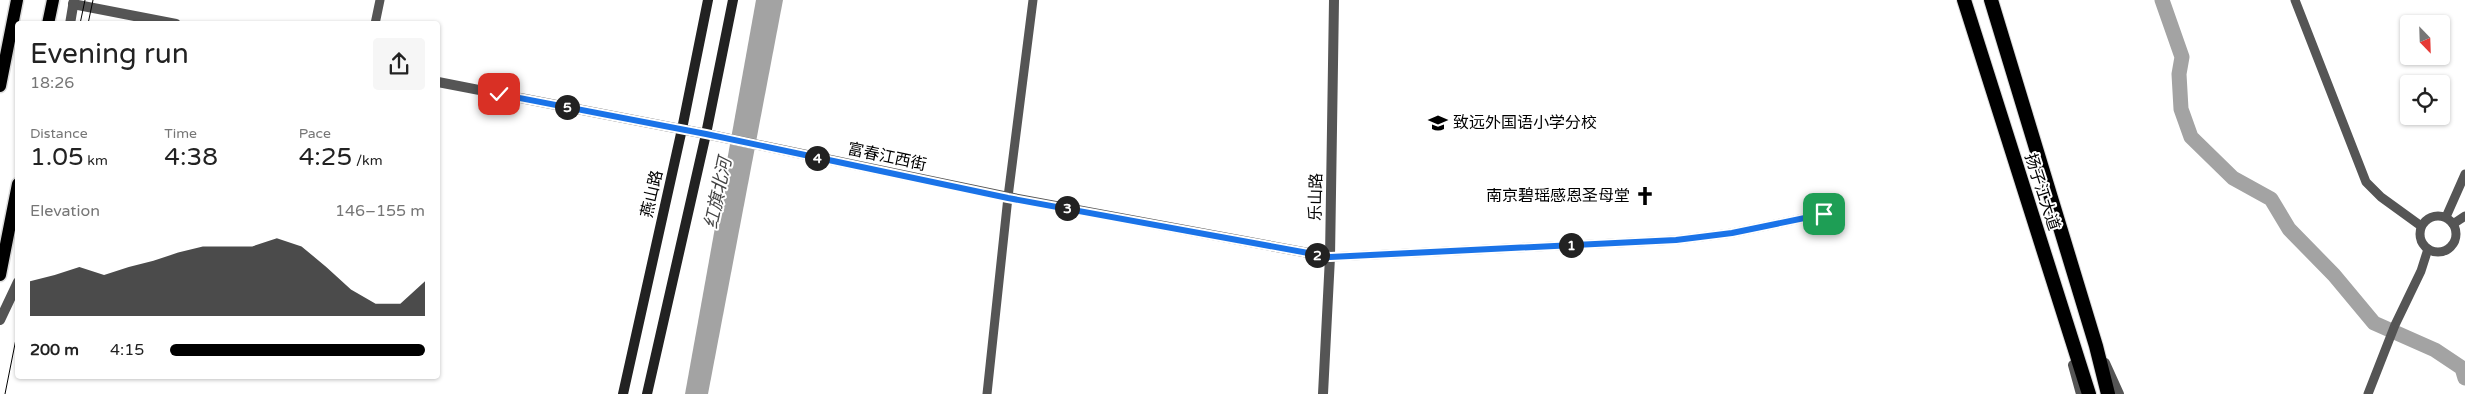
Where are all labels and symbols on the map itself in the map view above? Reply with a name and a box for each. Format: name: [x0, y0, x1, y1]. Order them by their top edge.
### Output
north arrow: [2400, 15, 2450, 65]
pin: [478, 73, 520, 115]
pin: 5: [554, 94, 580, 120]
school or university icon: 致远外国语小学分校: [1427, 112, 1449, 134]
place label: 致远外国语小学分校: [1453, 113, 1597, 133]
street label: 富春江西街: [846, 139, 928, 175]
pin: 4: [804, 146, 830, 170]
street label: 扬子江大道: [2020, 151, 2064, 233]
water label: 红旗北河: [700, 153, 737, 231]
street label: 燕山路: [637, 168, 667, 220]
street label: 乐山路: [1306, 173, 1326, 221]
church icon: 南京碧瑶感恩圣母堂: [1634, 185, 1656, 207]
place label: 南京碧瑶感恩圣母堂: [1486, 186, 1630, 206]
pin: [1803, 193, 1845, 235]
pin: 3: [1054, 196, 1080, 220]
pin: 1: [1558, 232, 1584, 258]
pin: 2: [1304, 242, 1330, 268]

